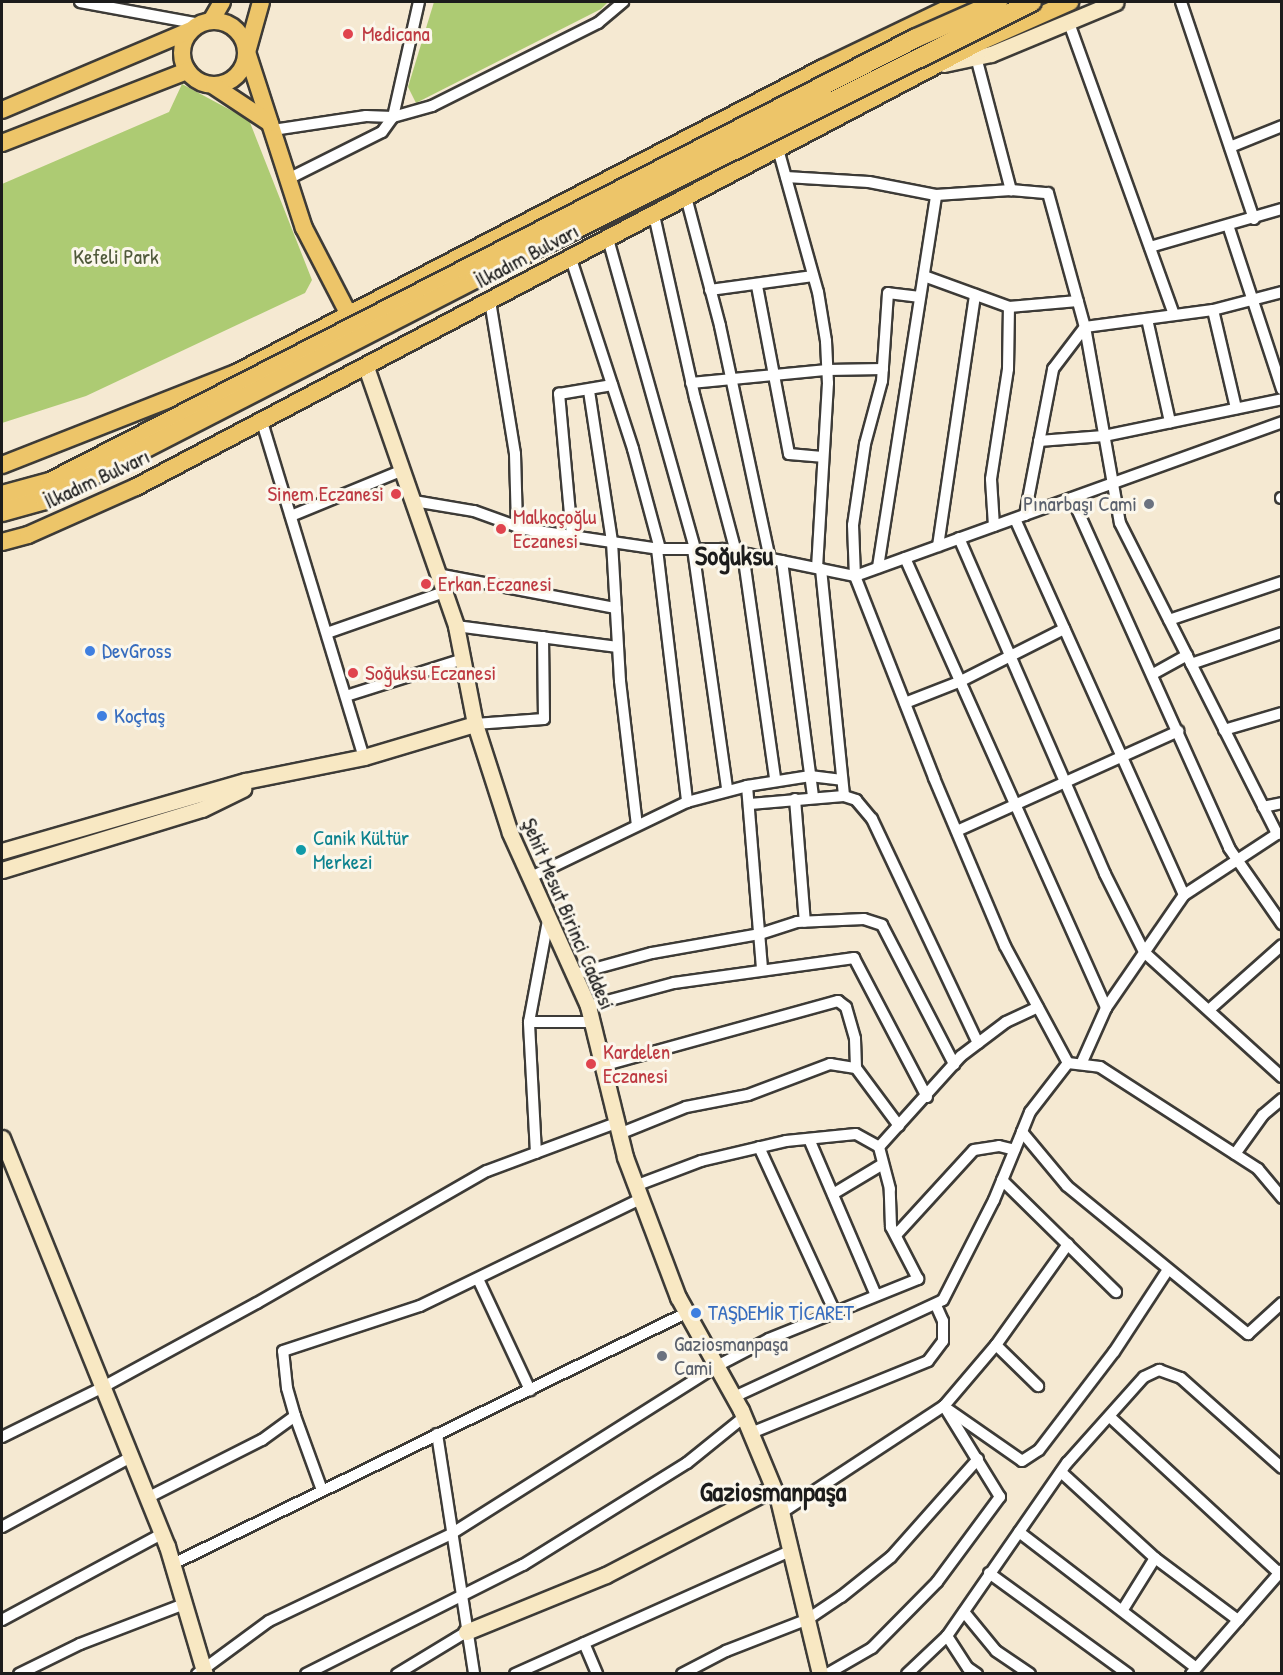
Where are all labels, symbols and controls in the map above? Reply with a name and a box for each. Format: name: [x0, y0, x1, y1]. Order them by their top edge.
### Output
place label: Medicana: [362, 21, 430, 47]
marker: Medicana: [339, 25, 357, 43]
street label: İlkadım Bulvarı: [471, 218, 583, 294]
park label: Kefeli Park: [73, 244, 159, 270]
street label: İlkadım Bulvarı: [40, 444, 154, 514]
place label: Sinem Eczanesi: [267, 481, 384, 507]
marker: Sinem Eczanesi: [389, 487, 403, 501]
place label: Pınarbaşı Cami: [1023, 491, 1137, 517]
marker: Pınarbaşı Cami: [1142, 497, 1156, 511]
place label: Malkoçoğlu Eczanesi: [513, 504, 596, 554]
marker: Malkoçoğlu Eczanesi: [494, 522, 508, 536]
district label: Soğuksu: [695, 540, 773, 572]
place label: Erkan Eczanesi: [438, 571, 552, 597]
marker: Erkan Eczanesi: [419, 577, 433, 591]
place label: DevGross: [102, 638, 172, 664]
marker: DevGross: [83, 644, 97, 658]
place label: Soğuksu Eczanesi: [365, 660, 496, 686]
marker: Soğuksu Eczanesi: [346, 666, 360, 680]
place label: Koçtaş: [114, 703, 165, 729]
marker: Koçtaş: [95, 709, 109, 723]
street label: Şehit Mesut Birinci Caddesi: [516, 814, 620, 1014]
place label: Canik Kültür Merkezi: [313, 825, 409, 875]
marker: Canik Kültür Merkezi: [294, 843, 308, 857]
place label: Kardelen Eczanesi: [603, 1039, 670, 1089]
marker: Kardelen Eczanesi: [584, 1057, 598, 1071]
place label: TAŞDEMİR TİCARET: [708, 1300, 854, 1326]
marker: TAŞDEMİR TİCARET: [689, 1306, 703, 1320]
place label: Gaziosmanpaşa Cami: [674, 1331, 788, 1381]
marker: Gaziosmanpaşa Cami: [655, 1349, 669, 1363]
district label: Gaziosmanpaşa: [700, 1476, 846, 1508]

